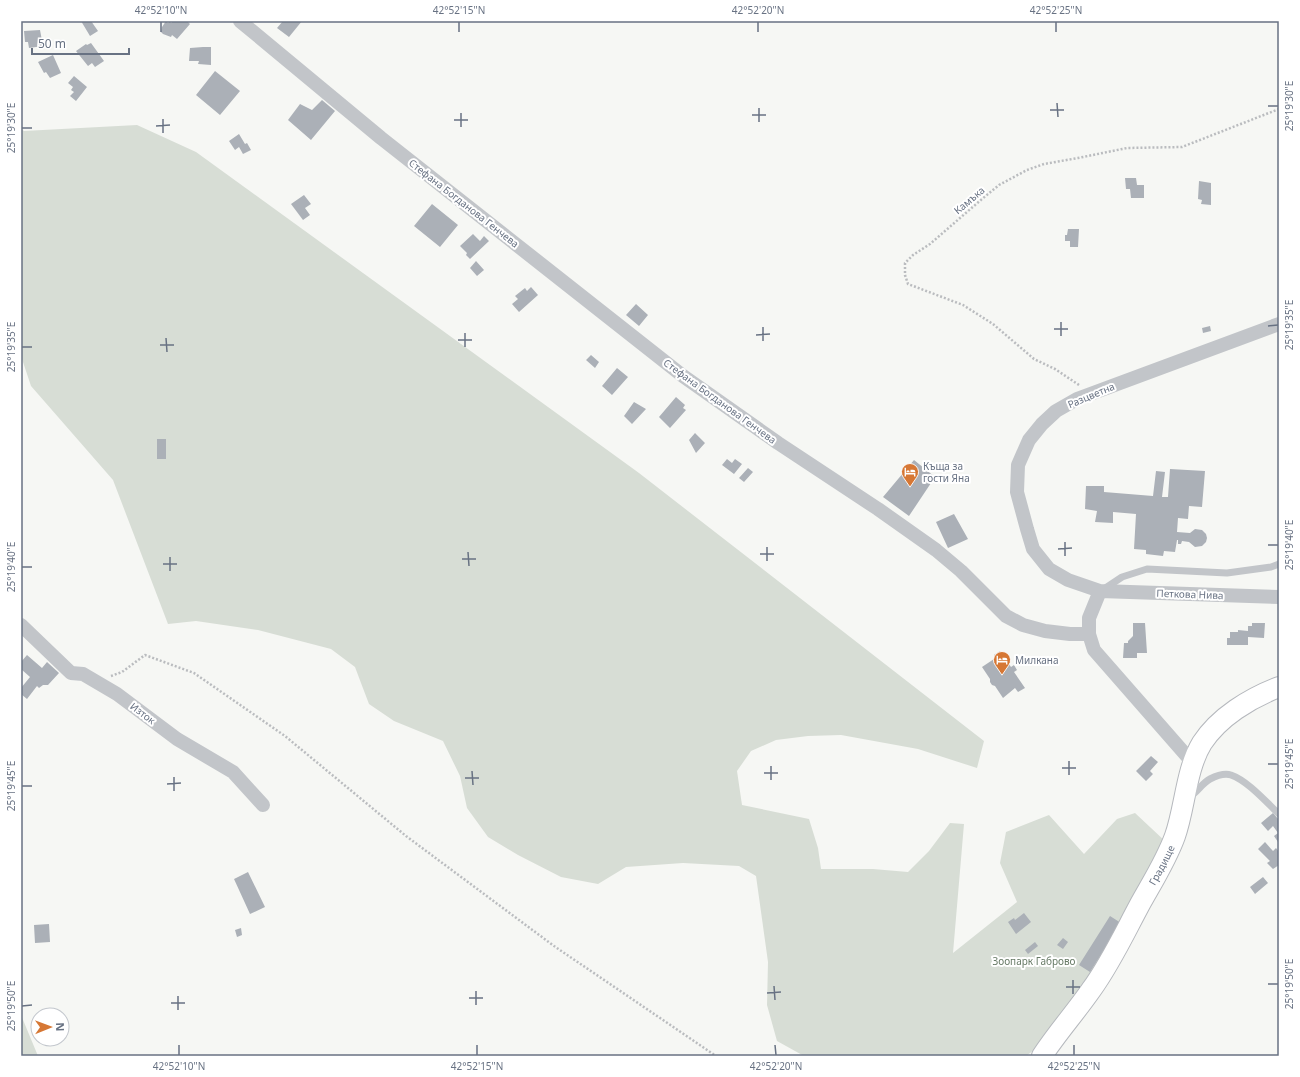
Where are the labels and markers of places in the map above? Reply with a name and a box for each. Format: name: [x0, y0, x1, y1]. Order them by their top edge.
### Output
place label: Къща за гости Яна: [923, 459, 970, 485]
hotel icon: Къща за гости Яна: [900, 462, 920, 487]
hotel icon: Милкана: [992, 650, 1012, 675]
place label: Милкана: [1015, 653, 1059, 667]

